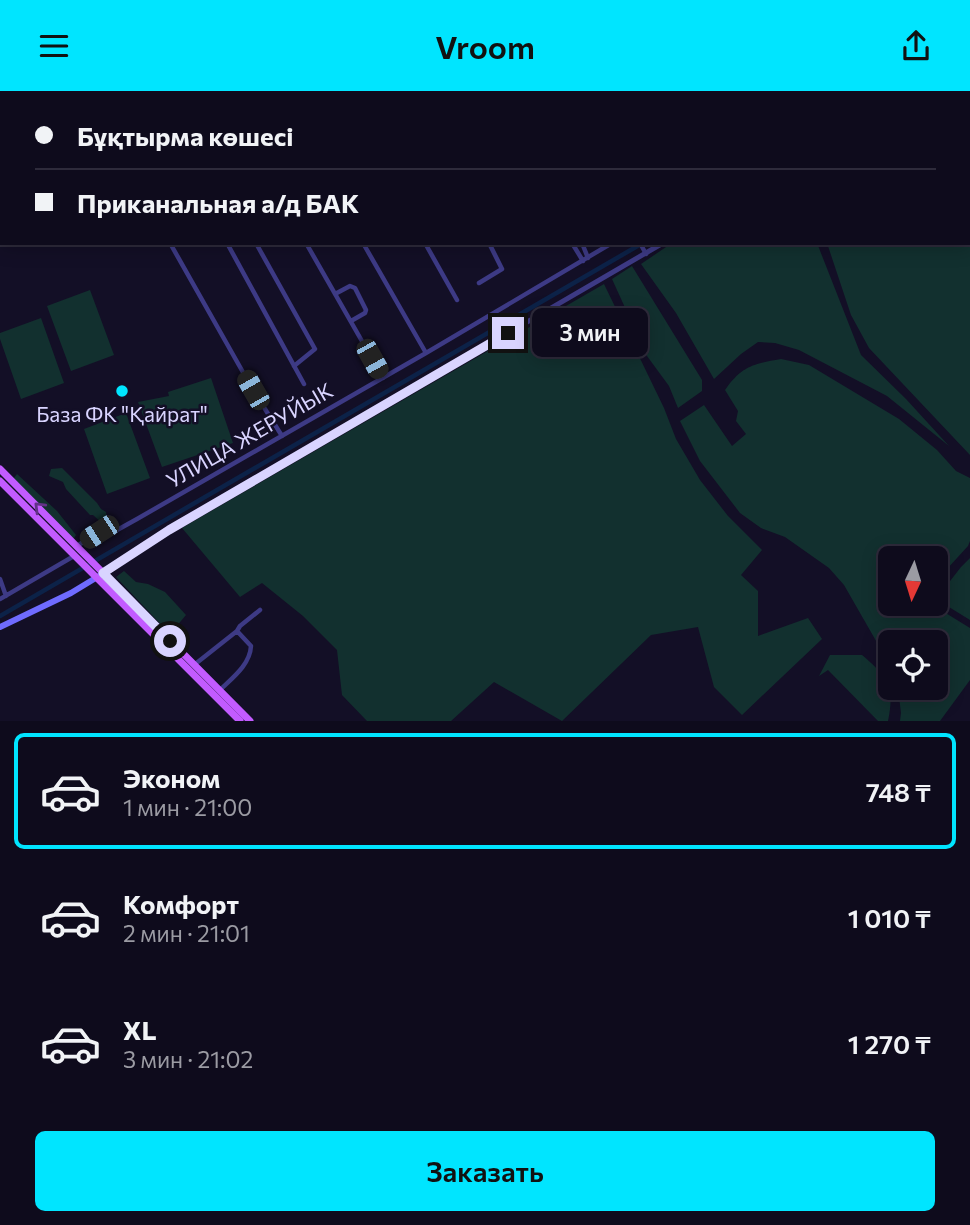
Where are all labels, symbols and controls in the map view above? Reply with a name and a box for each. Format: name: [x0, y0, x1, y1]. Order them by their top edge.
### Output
text: Vroom: [435, 26, 535, 66]
icon: menu: [35, 27, 73, 65]
icon: share: [897, 27, 935, 65]
text: Бұқтырма көшесі: [77, 120, 294, 151]
text: Приканальная а/д БАК: [77, 187, 359, 218]
callout: 3 мин: [532, 309, 648, 357]
route end: [492, 317, 524, 349]
text: 3 мин: [559, 318, 621, 346]
car: [353, 336, 392, 382]
car: [234, 367, 273, 413]
street label: УЛИЦА ЖЕРУЙЫК: [161, 377, 337, 493]
marker: База ФК "Қайрат": [114, 383, 130, 399]
place label: База ФК "Қайрат": [36, 401, 208, 426]
one-way arrow: [34, 503, 47, 516]
car: [76, 512, 123, 552]
north arrow: [878, 546, 948, 616]
map controls: [878, 546, 948, 700]
route start: [154, 625, 186, 657]
button: locate: [878, 630, 948, 700]
icon: car: [39, 760, 102, 823]
text: Эконом: [123, 762, 220, 793]
text: 748 ₸: [866, 776, 931, 807]
text: 1 мин · 21:00: [123, 793, 252, 821]
icon: car: [39, 886, 102, 949]
text: Комфорт: [123, 888, 239, 919]
text: 1 010 ₸: [848, 902, 931, 933]
text: 2 мин · 21:01: [123, 919, 250, 947]
icon: car: [39, 1012, 102, 1075]
text: XL: [123, 1014, 157, 1045]
text: 1 270 ₸: [848, 1028, 931, 1059]
text: 3 мин · 21:02: [123, 1045, 253, 1073]
button: Заказать: [35, 1131, 935, 1211]

